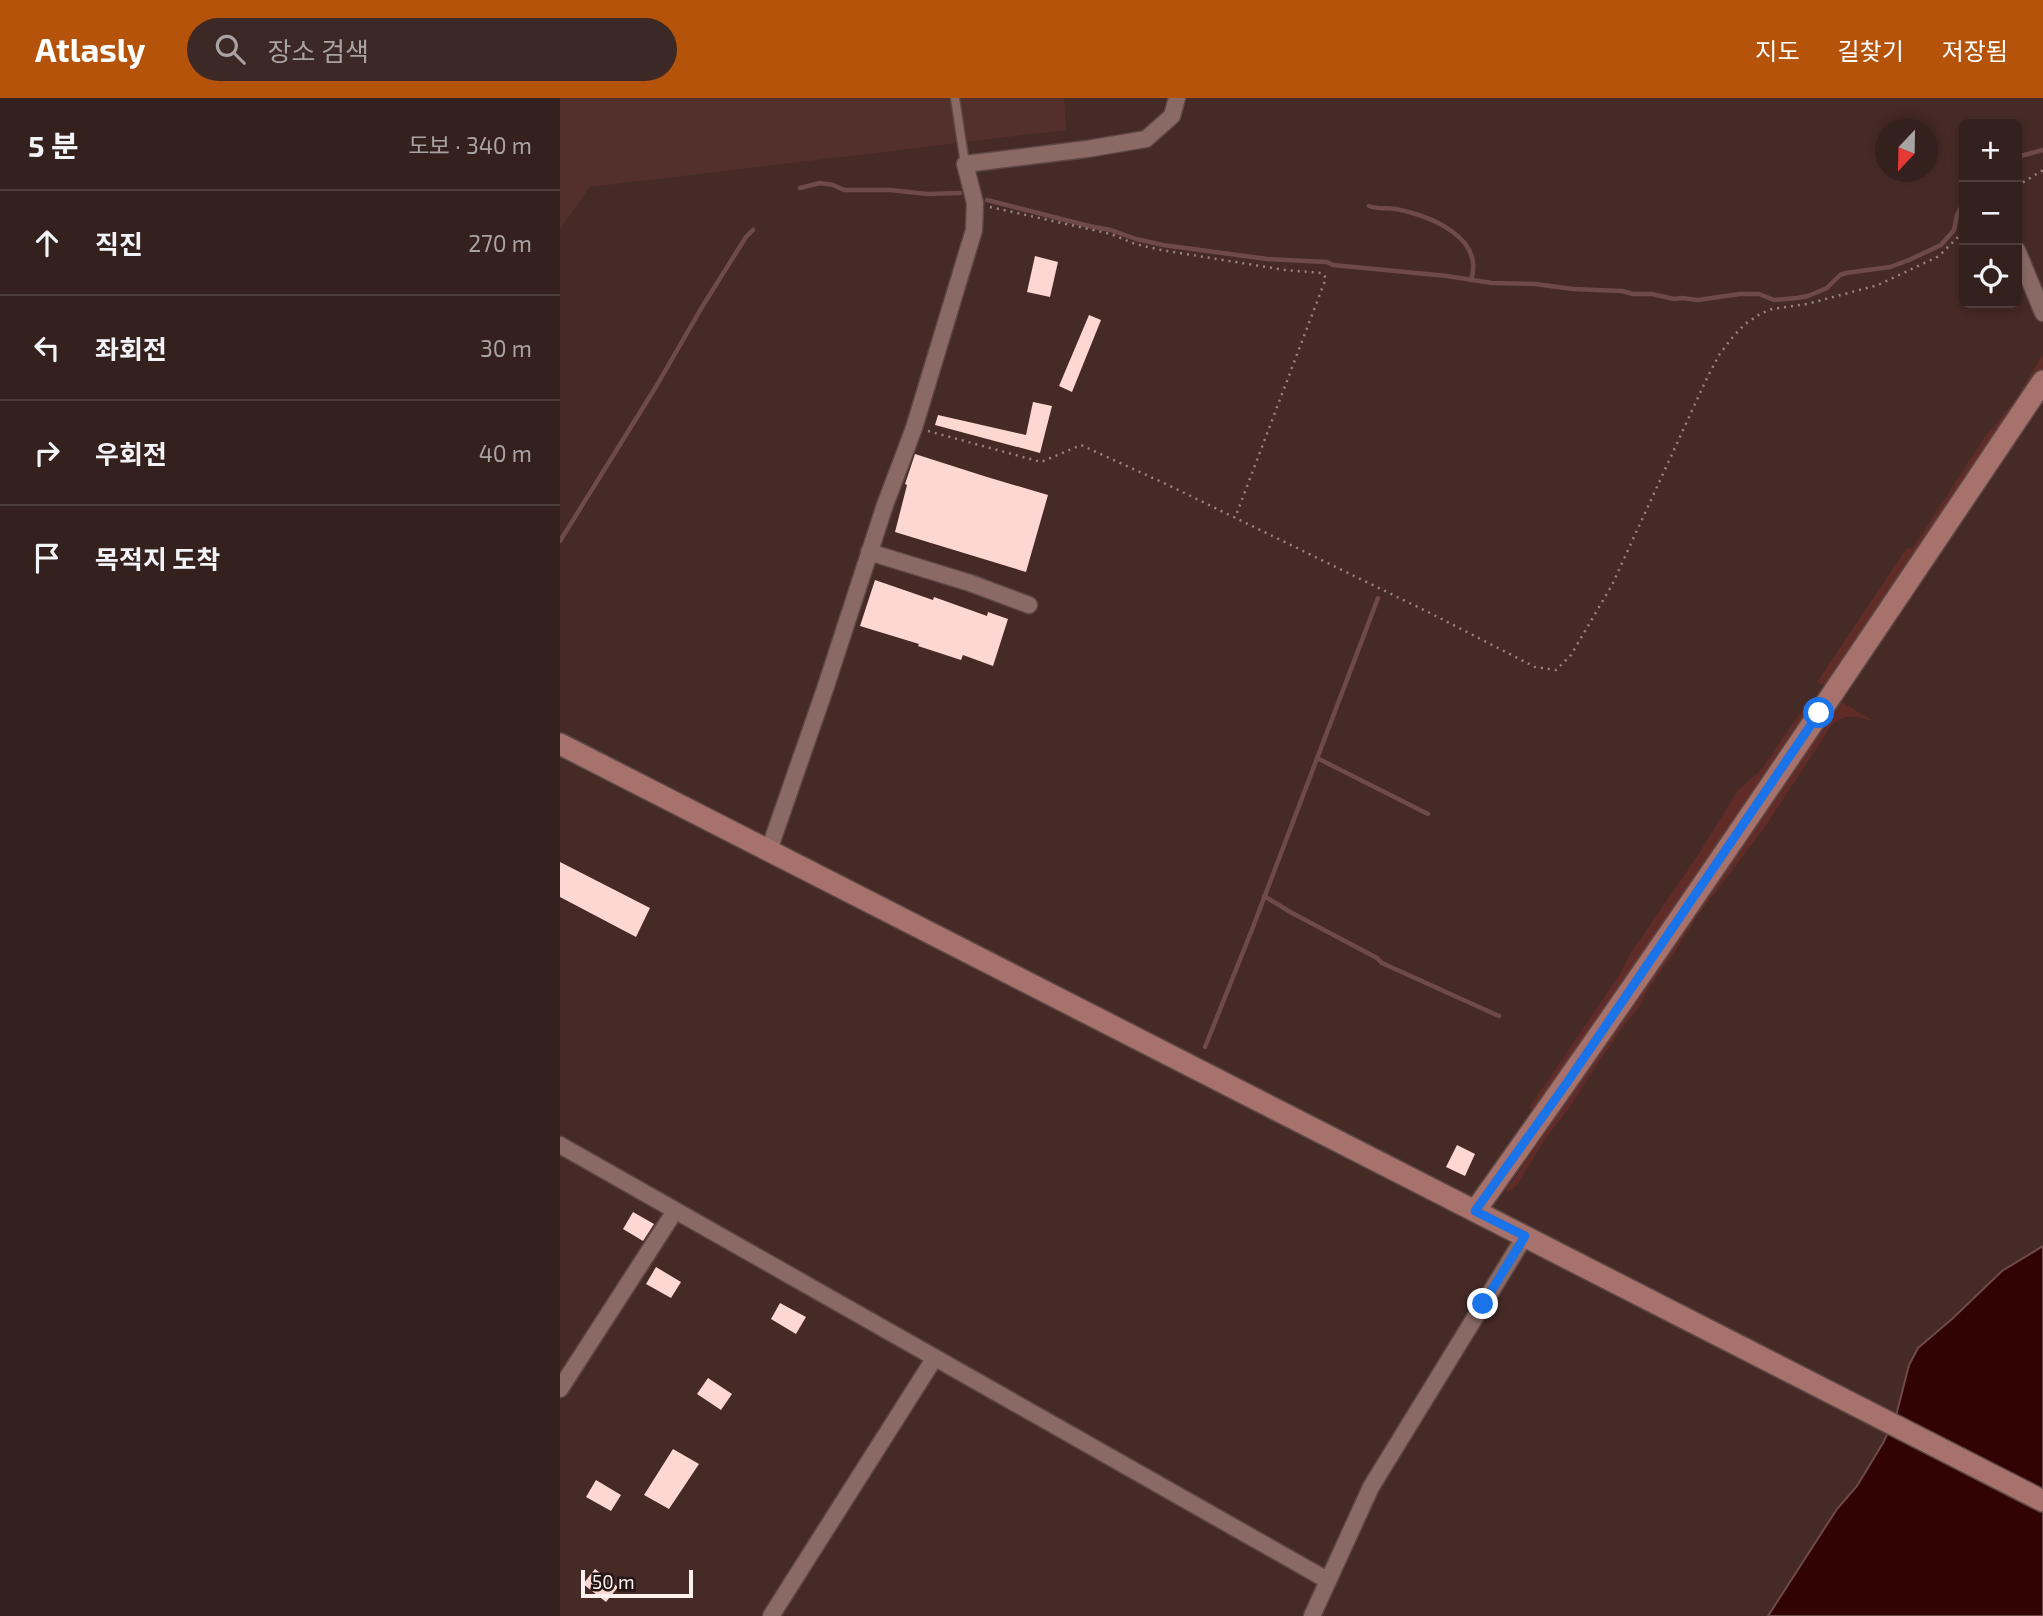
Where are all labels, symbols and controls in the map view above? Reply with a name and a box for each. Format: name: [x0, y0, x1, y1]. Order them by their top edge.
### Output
search box: [187, 18, 677, 81]
text: Atlasly: [35, 29, 145, 69]
icon: search: [211, 30, 249, 68]
text: 장소 검색: [267, 35, 369, 66]
text: 지도: [1755, 36, 1800, 65]
text: 길찾기: [1838, 36, 1904, 65]
text: 저장됨: [1942, 36, 2008, 65]
north arrow: [1875, 119, 1938, 182]
map controls: [1959, 119, 2022, 308]
button: +: [1959, 119, 2022, 182]
text: 5 분: [28, 127, 79, 163]
text: 도보 · 340 m: [408, 131, 532, 159]
button: −: [1959, 182, 2022, 245]
icon: ahead: [28, 224, 66, 262]
text: 직진: [95, 228, 143, 259]
text: 270 m: [468, 229, 532, 257]
button: locate: [1959, 245, 2022, 308]
icon: left: [28, 329, 66, 367]
text: 좌회전: [95, 333, 167, 364]
text: 30 m: [480, 334, 532, 362]
icon: right: [28, 434, 66, 472]
text: 우회전: [95, 438, 167, 469]
text: 40 m: [479, 439, 532, 467]
icon: arrive: [28, 539, 66, 577]
text: 목적지 도착: [95, 543, 220, 574]
route start: [1803, 697, 1834, 728]
route end: [1467, 1288, 1498, 1319]
scale bar: [581, 1567, 693, 1599]
text: 50 m: [592, 1570, 635, 1593]

